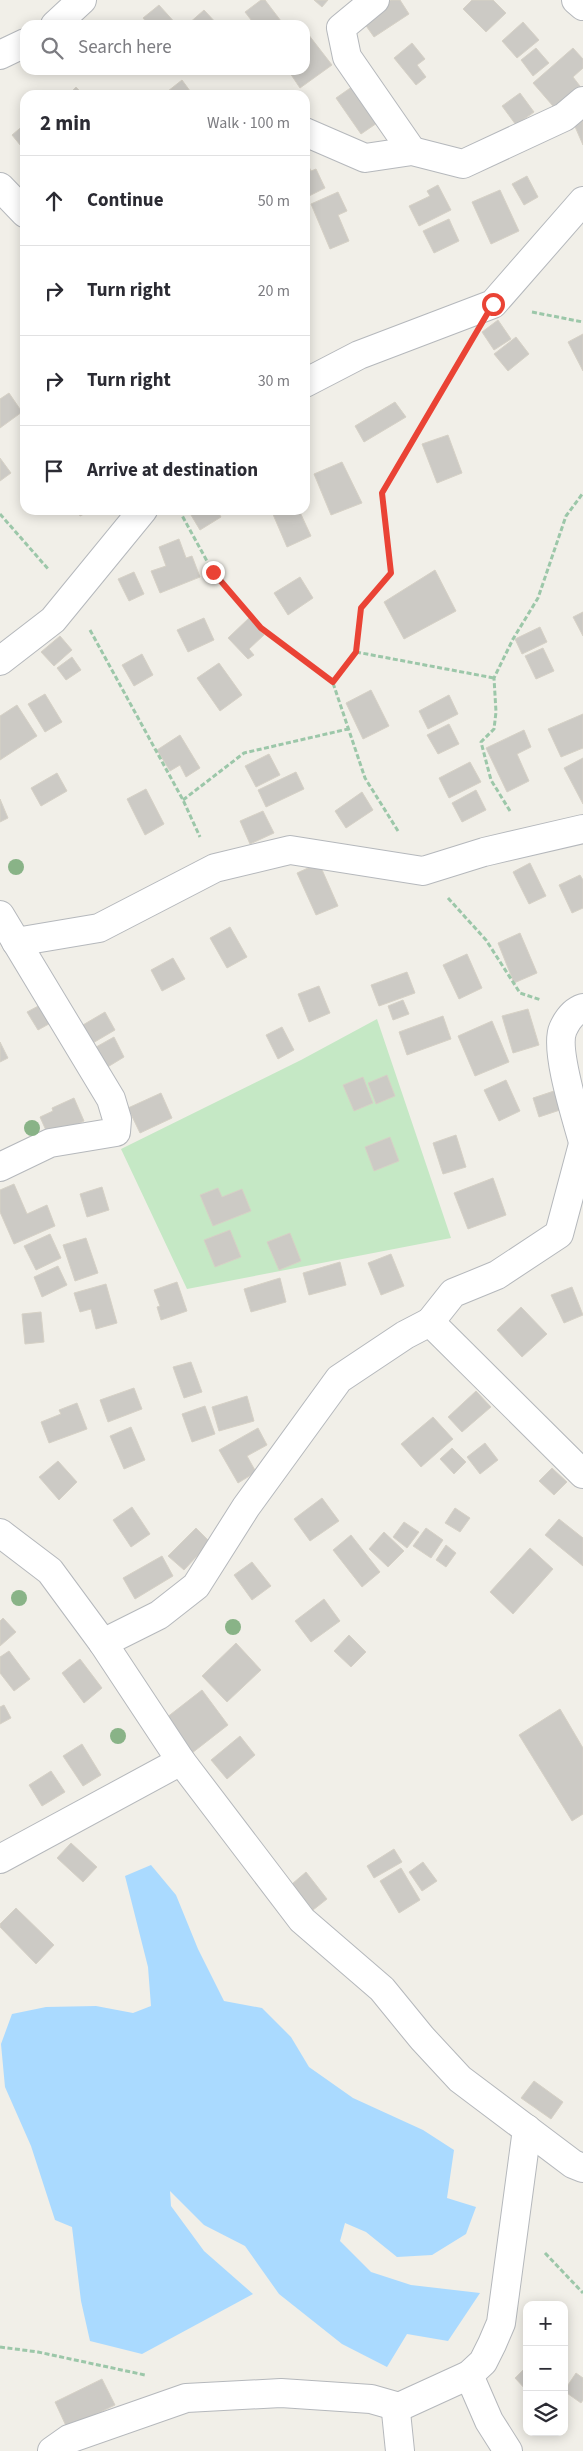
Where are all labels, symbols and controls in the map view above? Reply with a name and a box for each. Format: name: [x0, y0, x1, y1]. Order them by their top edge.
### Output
search box: [20, 20, 310, 75]
icon: search: [38, 34, 66, 62]
text: Search here: [78, 34, 172, 61]
text: 2 min: [40, 108, 91, 138]
text: Walk · 100 m: [207, 112, 290, 134]
icon: ahead: [40, 187, 68, 215]
text: Continue: [87, 187, 164, 214]
text: 50 m: [258, 190, 290, 212]
icon: right: [40, 277, 68, 305]
text: Turn right: [87, 277, 171, 304]
text: 20 m: [258, 280, 290, 302]
route start: [482, 293, 505, 316]
icon: right: [40, 367, 68, 395]
text: Turn right: [87, 367, 171, 394]
text: 30 m: [258, 370, 290, 392]
icon: arrive: [40, 457, 68, 485]
text: Arrive at destination: [87, 457, 258, 484]
route end: [202, 561, 225, 584]
map controls: [523, 2301, 568, 2436]
button: +: [523, 2301, 568, 2346]
button: −: [523, 2346, 568, 2391]
button: layers: [523, 2391, 568, 2436]

